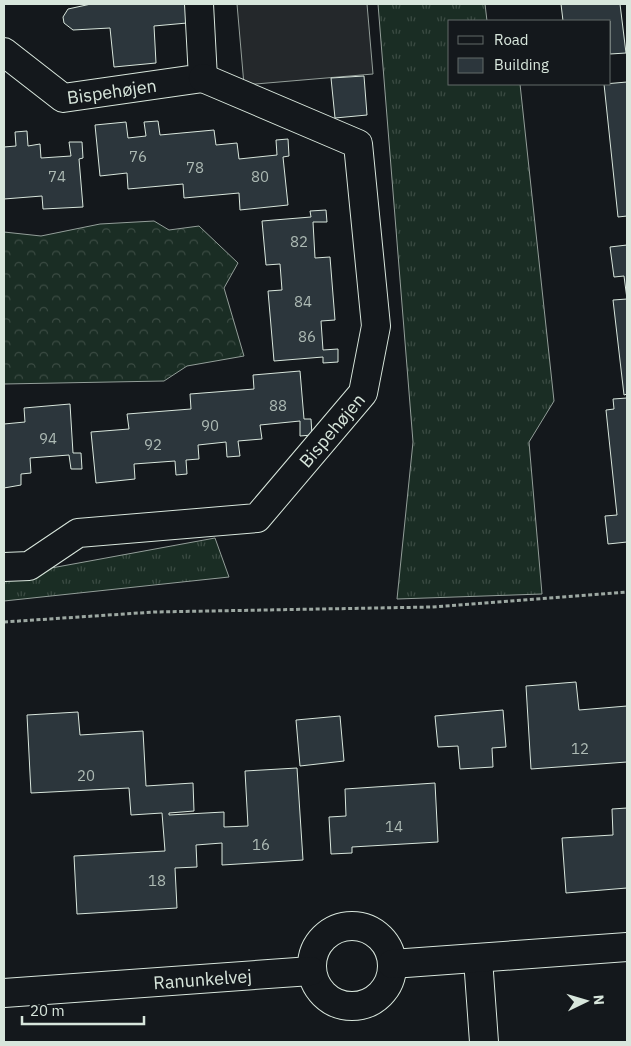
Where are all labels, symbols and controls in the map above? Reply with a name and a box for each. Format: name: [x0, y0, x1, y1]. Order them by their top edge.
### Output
legend: [448, 20, 611, 85]
text: Road: [494, 30, 529, 49]
text: Building: [494, 55, 549, 74]
street label: Bispehøjen: [65, 73, 158, 109]
house number: 76: [129, 147, 147, 166]
house number: 78: [186, 158, 204, 177]
house number: 74: [48, 167, 66, 186]
house number: 80: [251, 167, 269, 186]
house number: 82: [290, 232, 308, 251]
house number: 84: [294, 292, 312, 311]
house number: 86: [298, 327, 316, 346]
street label: Bispehøjen: [294, 388, 370, 472]
house number: 88: [269, 396, 287, 415]
house number: 90: [201, 416, 219, 435]
house number: 94: [39, 429, 57, 448]
house number: 92: [144, 435, 162, 454]
house number: 12: [571, 739, 589, 758]
house number: 20: [77, 766, 95, 785]
house number: 14: [385, 817, 403, 836]
house number: 16: [252, 835, 270, 854]
house number: 18: [148, 871, 166, 890]
street label: Ranunkelvej: [153, 964, 252, 994]
north arrow: [561, 976, 611, 1026]
scale bar: [22, 994, 145, 1026]
text: N: [590, 994, 608, 1006]
text: 20 m: [30, 1001, 65, 1020]

